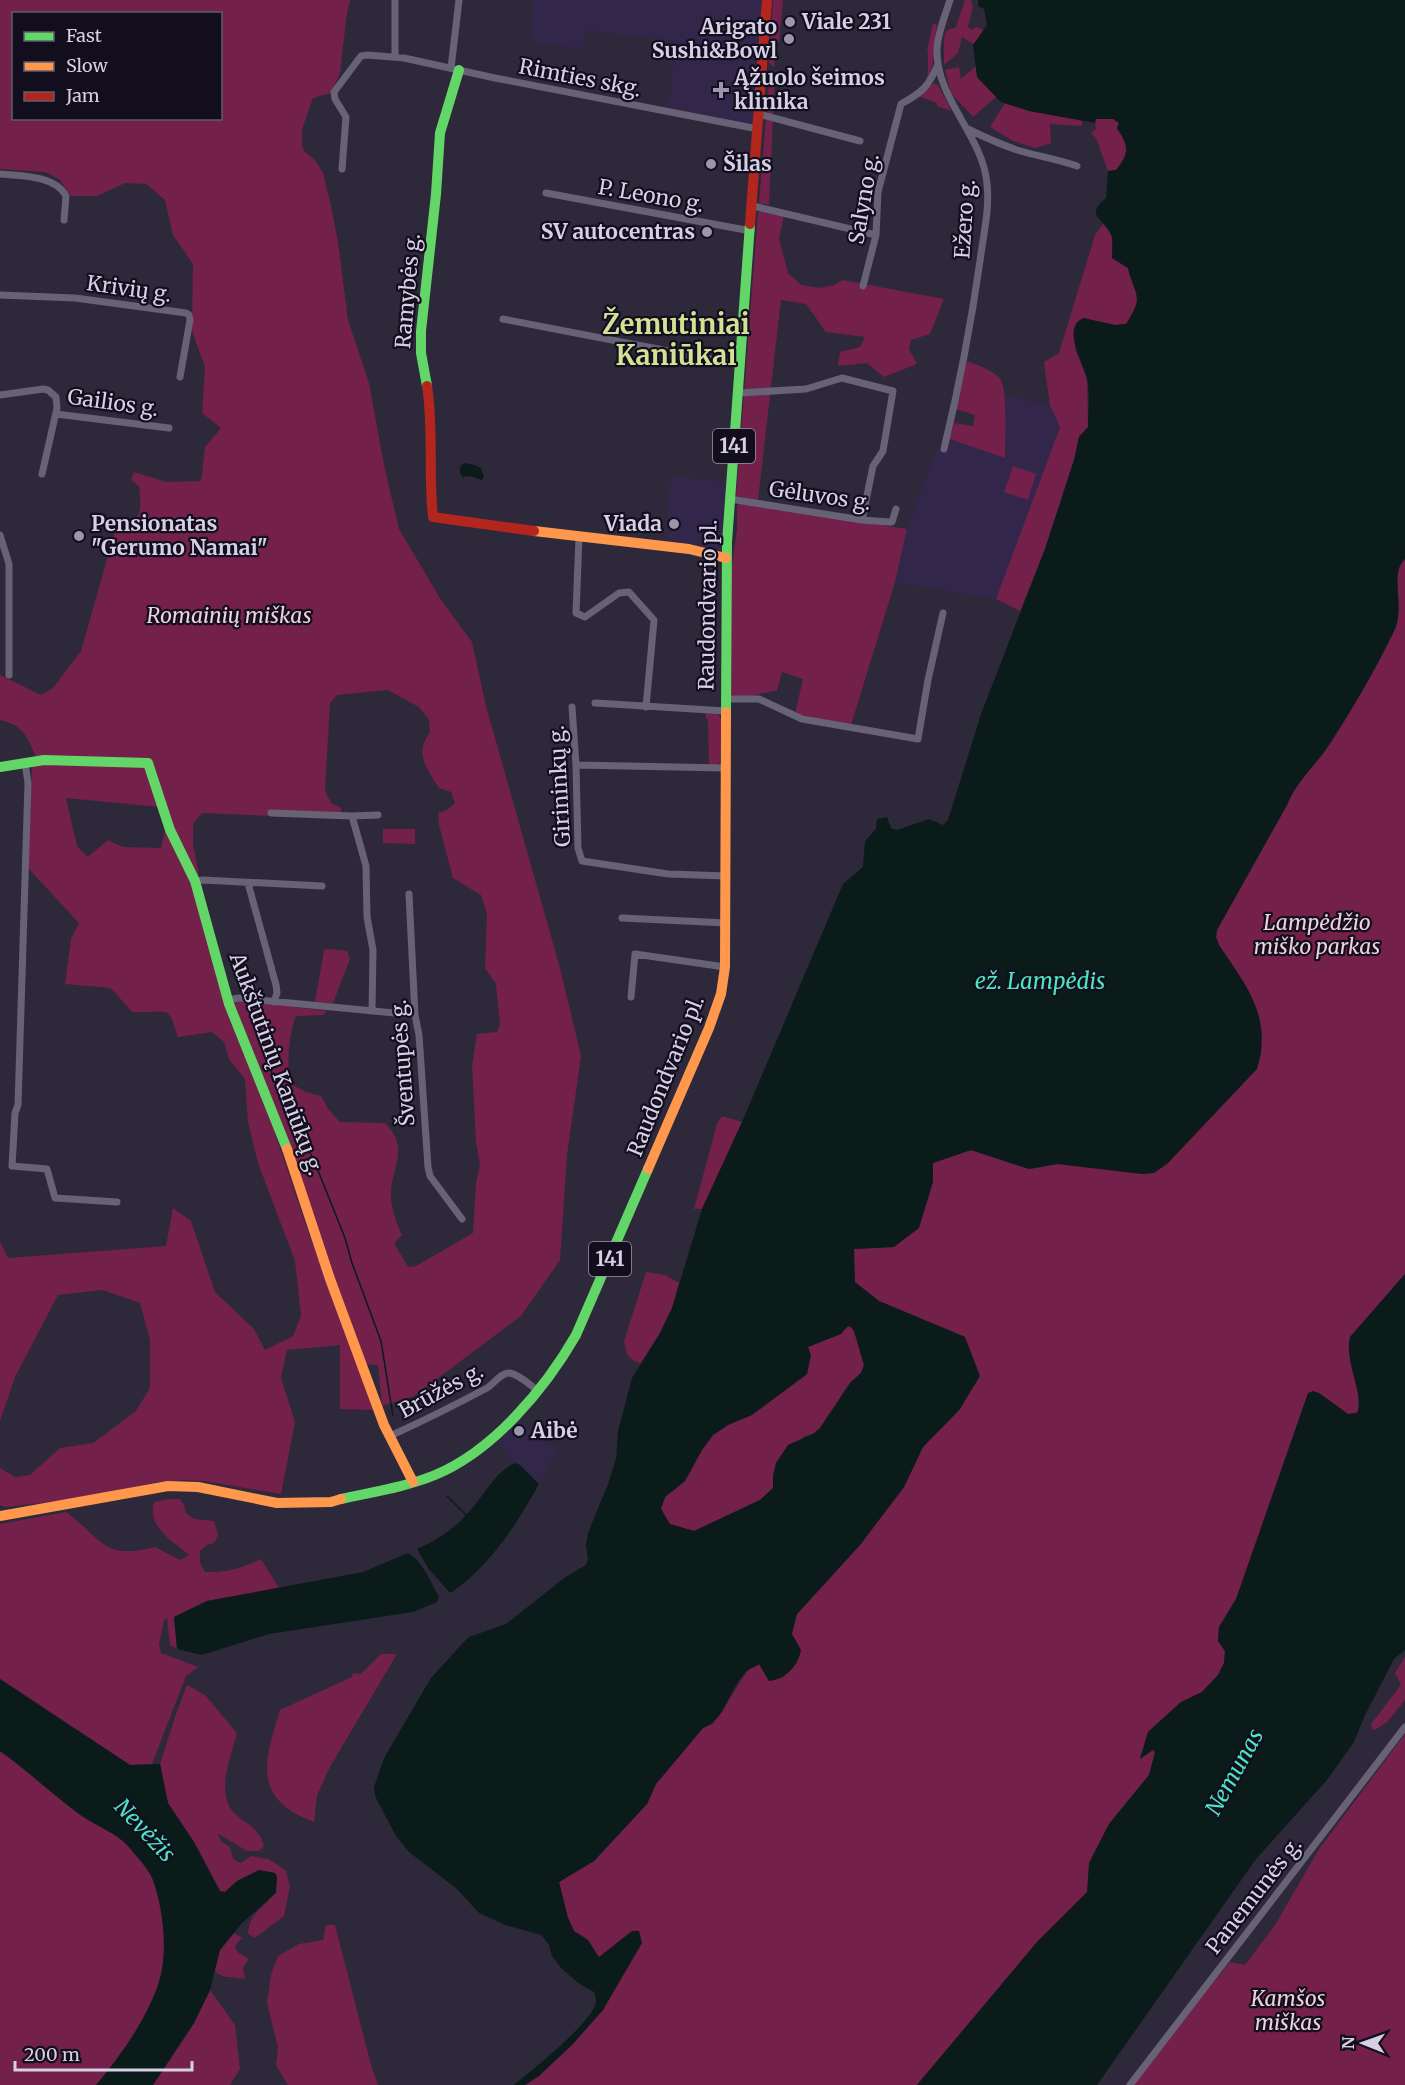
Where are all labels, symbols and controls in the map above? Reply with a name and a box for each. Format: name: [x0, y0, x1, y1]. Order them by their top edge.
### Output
place label: Viale 231: [801, 8, 891, 35]
legend: [12, 12, 222, 120]
place label: Arigato Sushi&Bowl: [652, 13, 777, 64]
marker: Viale 231: [783, 15, 797, 29]
text: Fast: [66, 24, 102, 47]
marker: Arigato Sushi&Bowl: [782, 32, 796, 46]
street label: Rimties skg.: [517, 52, 644, 103]
text: Slow: [66, 54, 109, 77]
place label: Ąžuolo šeimos klinika: [733, 64, 885, 115]
marker: Ąžuolo šeimos klinika: [712, 81, 730, 99]
text: Jam: [65, 84, 100, 107]
place label: Šilas: [723, 150, 772, 177]
street label: Salyno g.: [842, 152, 885, 246]
marker: Šilas: [704, 157, 718, 171]
street label: P. Leono g.: [596, 173, 706, 218]
street label: Ežero g.: [948, 178, 981, 260]
place label: SV autocentras: [541, 218, 695, 245]
marker: SV autocentras: [700, 225, 714, 239]
street label: Ramybės g.: [389, 232, 426, 350]
street label: Krivių g.: [85, 269, 173, 308]
district label: Žemutiniai Kaniūkai: [602, 306, 750, 372]
street label: Gailios g.: [66, 383, 160, 422]
road number: 141: [713, 429, 755, 463]
street label: Gėluvos g.: [767, 475, 873, 516]
place label: Pensionatas "Gerumo Namai": [91, 510, 268, 561]
place label: Viada: [603, 510, 662, 537]
marker: Viada: [667, 517, 681, 531]
street label: Raudondvario pl.: [693, 519, 722, 691]
marker: Pensionatas "Gerumo Namai": [72, 529, 86, 543]
park label: Romainių miškas: [147, 602, 312, 629]
street label: Girininkų g.: [543, 725, 576, 848]
park label: Lampėdžio miško parkas: [1254, 909, 1381, 960]
street label: Aukštutinių Kaniūkų g.: [223, 948, 329, 1179]
water label: ež. Lampėdis: [975, 967, 1105, 995]
street label: Raudondvario pl.: [621, 991, 710, 1160]
street label: Šventupės g.: [385, 999, 420, 1127]
road number: 141: [589, 1242, 631, 1276]
street label: Brūžės g.: [394, 1357, 488, 1424]
place label: Aibė: [530, 1417, 578, 1444]
marker: Aibė: [512, 1424, 526, 1438]
water label: Nemunas: [1199, 1724, 1269, 1820]
water label: Nevėžis: [109, 1792, 181, 1868]
street label: Panemunės g.: [1200, 1832, 1308, 1959]
park label: Kamšos miškas: [1250, 1985, 1325, 2036]
north arrow: [1333, 2013, 1393, 2073]
scale bar: [15, 2034, 192, 2072]
text: N: [1338, 2036, 1358, 2049]
text: 200 m: [24, 2043, 80, 2066]

